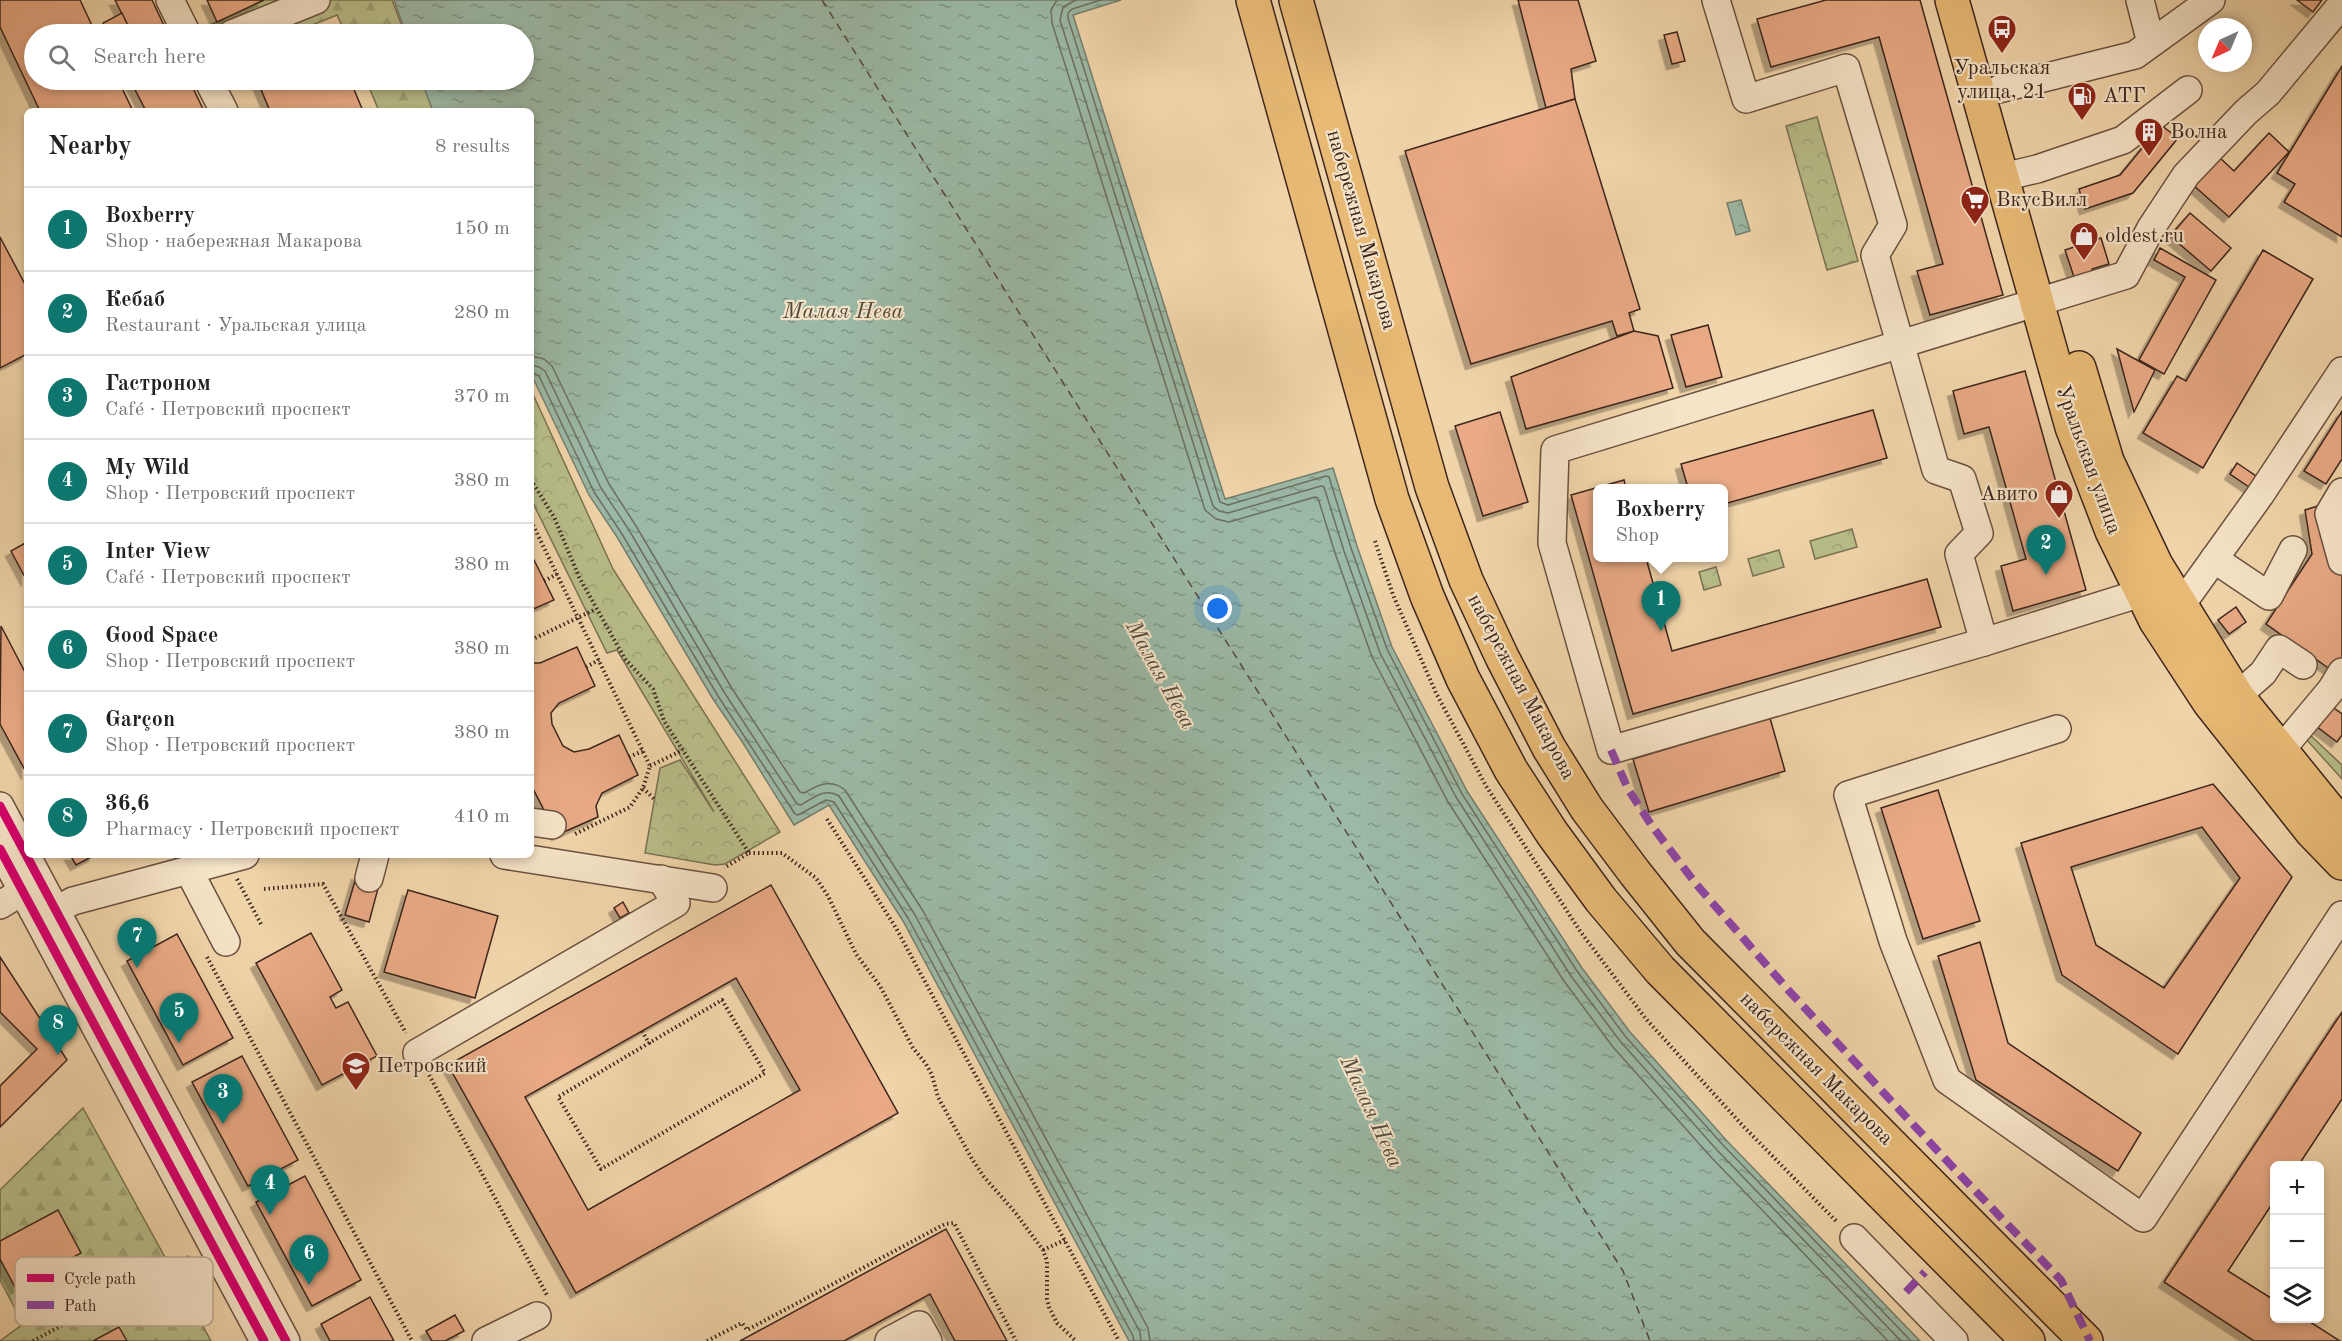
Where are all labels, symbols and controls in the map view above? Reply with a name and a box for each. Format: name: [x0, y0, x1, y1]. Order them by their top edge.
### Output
bus stop icon: Уральская улица, 21: [1986, 13, 2018, 55]
north arrow: [2198, 18, 2252, 72]
search box: [24, 24, 534, 90]
icon: search: [45, 41, 78, 74]
text: Search here: [93, 46, 206, 68]
place label: Уральская улица, 21: [1954, 58, 2051, 103]
fuel station icon: АТГ: [2066, 80, 2098, 122]
place label: АТГ: [2103, 86, 2146, 107]
building icon: Волна: [2133, 116, 2165, 158]
place label: Волна: [2170, 122, 2227, 143]
street label: набережная Макарова: [1322, 128, 1400, 332]
text: Nearby: [48, 134, 132, 160]
text: 8 results: [435, 137, 510, 157]
supermarket icon: ВкусВилл: [1959, 184, 1991, 226]
place label: ВкусВилл: [1996, 190, 2087, 211]
text: Boxberry: [105, 205, 195, 227]
text: 1: [62, 219, 73, 239]
text: 150 m: [454, 219, 510, 239]
shop icon: oldest.ru: [2068, 220, 2100, 262]
place label: oldest.ru: [2105, 226, 2184, 247]
text: Shop · набережная Макарова: [105, 232, 362, 252]
text: Кебаб: [105, 289, 165, 311]
water label: Малая Нева: [782, 301, 903, 323]
text: 2: [62, 303, 73, 323]
text: 280 m: [454, 303, 510, 323]
text: Restaurant · Уральская улица: [105, 316, 367, 336]
text: Гастроном: [105, 373, 211, 395]
street label: Уральская улица: [2051, 383, 2125, 537]
text: 3: [62, 387, 73, 407]
text: 370 m: [454, 387, 510, 407]
text: Café · Петровский проспект: [105, 400, 351, 420]
text: My Wild: [105, 457, 190, 479]
text: 4: [62, 471, 73, 491]
text: 380 m: [454, 471, 510, 491]
shop icon: Авито: [2043, 478, 2075, 520]
text: Shop · Петровский проспект: [105, 484, 355, 504]
popup: [1593, 484, 1728, 562]
place label: Авито: [1980, 484, 2038, 505]
text: Boxberry: [1615, 499, 1706, 521]
text: Shop: [1615, 526, 1659, 546]
pin: 2: [2026, 526, 2066, 575]
text: Inter View: [105, 541, 211, 563]
text: 5: [62, 555, 73, 575]
text: 380 m: [454, 555, 510, 575]
text: Café · Петровский проспект: [105, 568, 351, 588]
pin: 1: [1642, 582, 1680, 631]
street label: набережная Макарова: [1463, 591, 1579, 783]
your location: [1203, 594, 1232, 623]
water label: Малая Нева: [1121, 616, 1199, 733]
text: Good Space: [105, 625, 218, 647]
text: 6: [62, 639, 73, 659]
text: 380 m: [454, 639, 510, 659]
text: Shop · Петровский проспект: [105, 652, 355, 672]
text: Garçon: [105, 709, 175, 731]
text: 7: [62, 723, 73, 743]
text: 380 m: [454, 723, 510, 743]
text: Shop · Петровский проспект: [105, 736, 355, 756]
text: 36,6: [105, 793, 149, 815]
text: 8: [62, 807, 73, 827]
text: 410 m: [454, 807, 510, 827]
text: Pharmacy · Петровский проспект: [105, 820, 399, 840]
pin: 7: [118, 918, 156, 968]
street label: набережная Макарова: [1735, 988, 1897, 1150]
pin: 5: [160, 994, 198, 1043]
pin: 8: [38, 1006, 78, 1055]
school or university icon: Петровский: [340, 1050, 372, 1092]
water label: Малая Нева: [1335, 1052, 1407, 1171]
place label: Петровский: [377, 1056, 487, 1077]
pin: 3: [204, 1074, 242, 1124]
map controls: [2270, 1161, 2324, 1323]
button: +: [2270, 1161, 2324, 1215]
pin: 4: [250, 1166, 290, 1215]
button: −: [2270, 1215, 2324, 1269]
pin: 6: [290, 1236, 328, 1285]
legend: [15, 1257, 213, 1326]
button: layers: [2270, 1269, 2324, 1323]
text: Cycle path: [64, 1272, 136, 1288]
text: Path: [64, 1299, 97, 1315]

